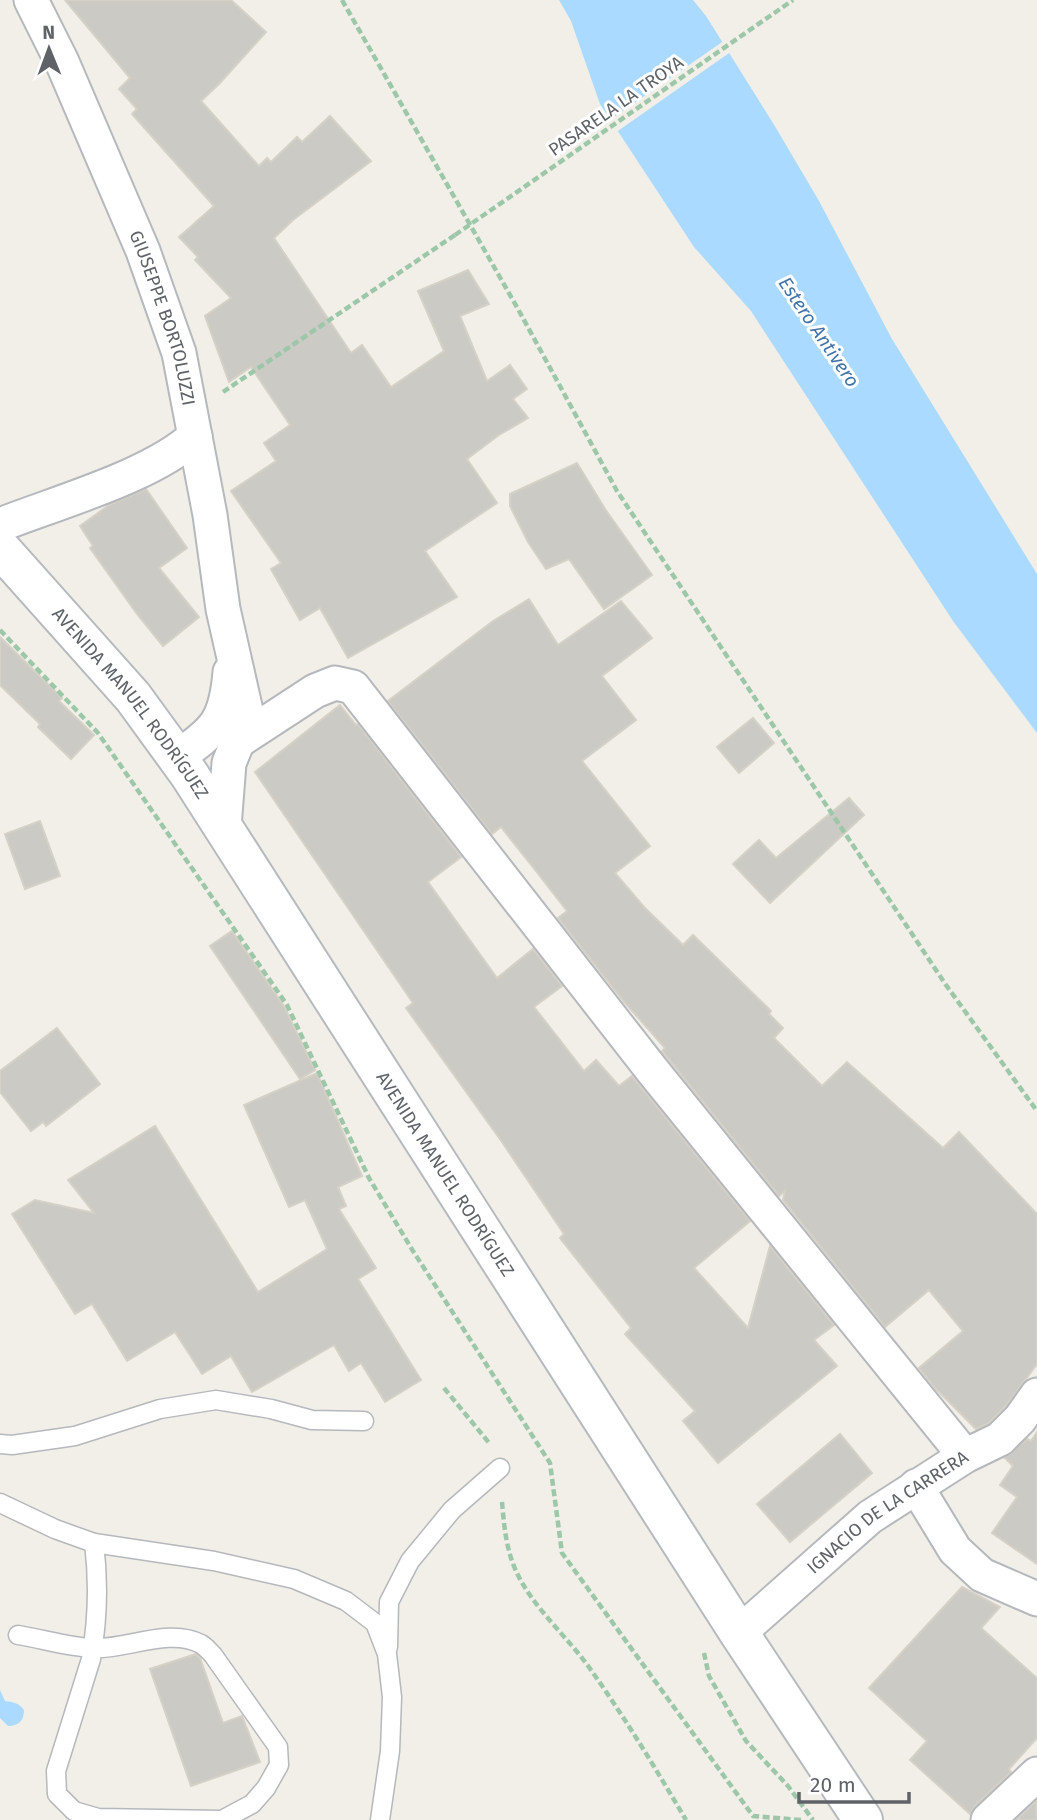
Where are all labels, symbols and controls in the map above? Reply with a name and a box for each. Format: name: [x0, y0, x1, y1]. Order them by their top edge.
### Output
north arrow: [14, 14, 84, 84]
text: N: [42, 21, 55, 44]
street label: PASARELA LA TROYA: [544, 51, 688, 161]
street label: GIUSEPPE BORTOLUZZI: [125, 227, 200, 407]
water label: Estero Antivero: [774, 273, 864, 391]
street label: AVENIDA MANUEL RODRÍGUEZ: [47, 603, 213, 803]
street label: AVENIDA MANUEL RODRÍGUEZ: [371, 1068, 519, 1281]
street label: IGNACIO DE LA CARRERA: [802, 1446, 973, 1579]
scale bar: [799, 1760, 909, 1804]
text: 20 m: [810, 1772, 856, 1798]

